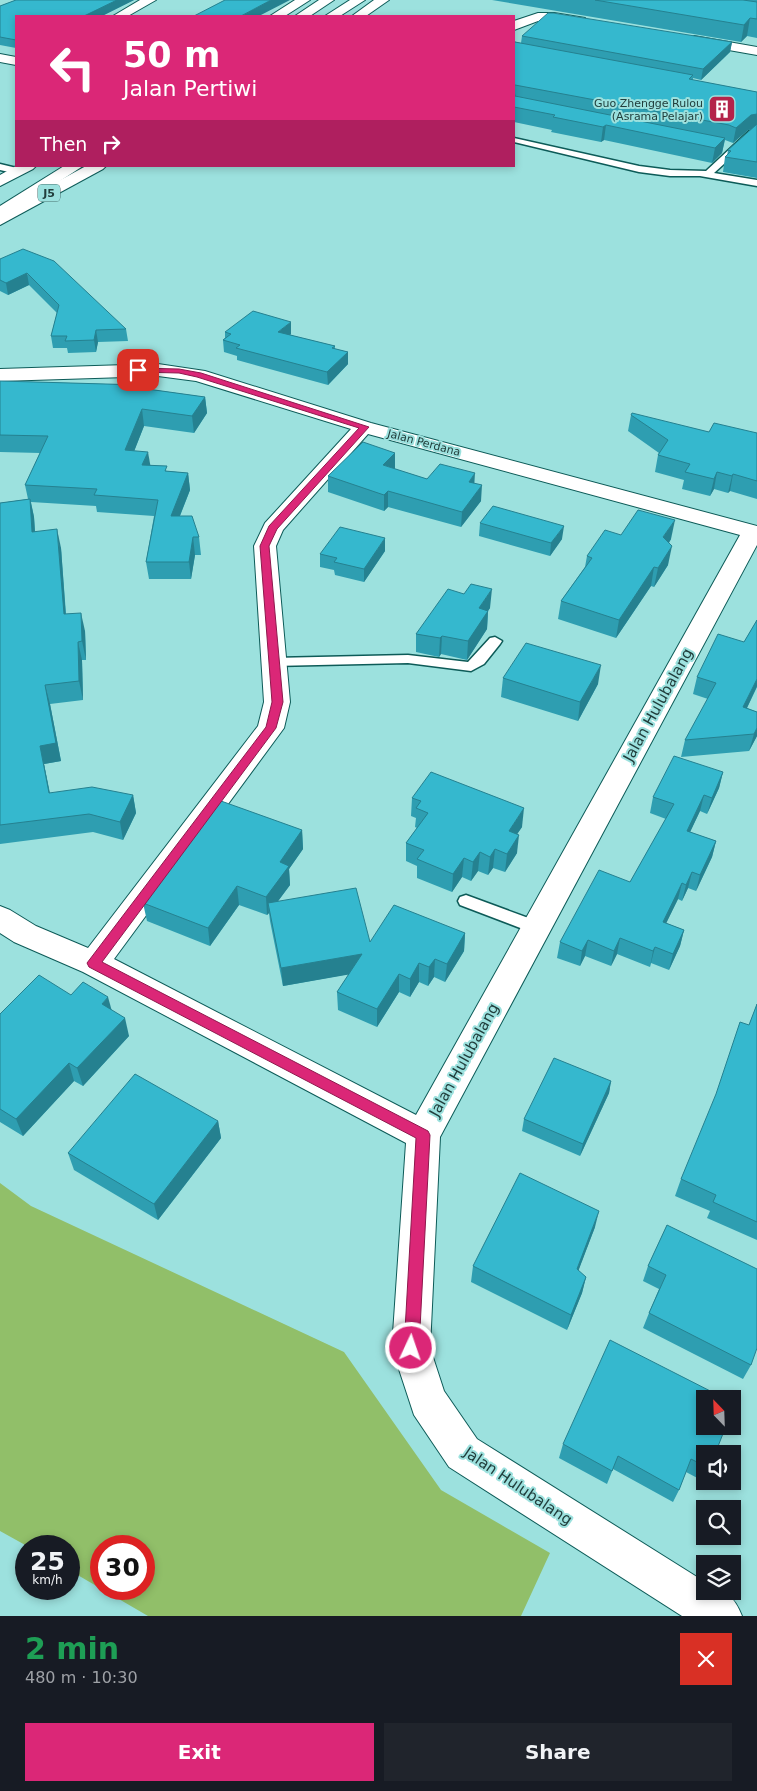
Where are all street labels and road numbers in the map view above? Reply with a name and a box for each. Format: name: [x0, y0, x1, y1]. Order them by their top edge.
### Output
road number: J5: [38, 184, 60, 202]
street label: Jalan Perdana: [385, 427, 462, 459]
street label: Jalan Hulubalang: [619, 645, 697, 766]
street label: Jalan Hulubalang: [425, 1000, 503, 1121]
street label: Jalan Hulubalang: [460, 1443, 576, 1529]

